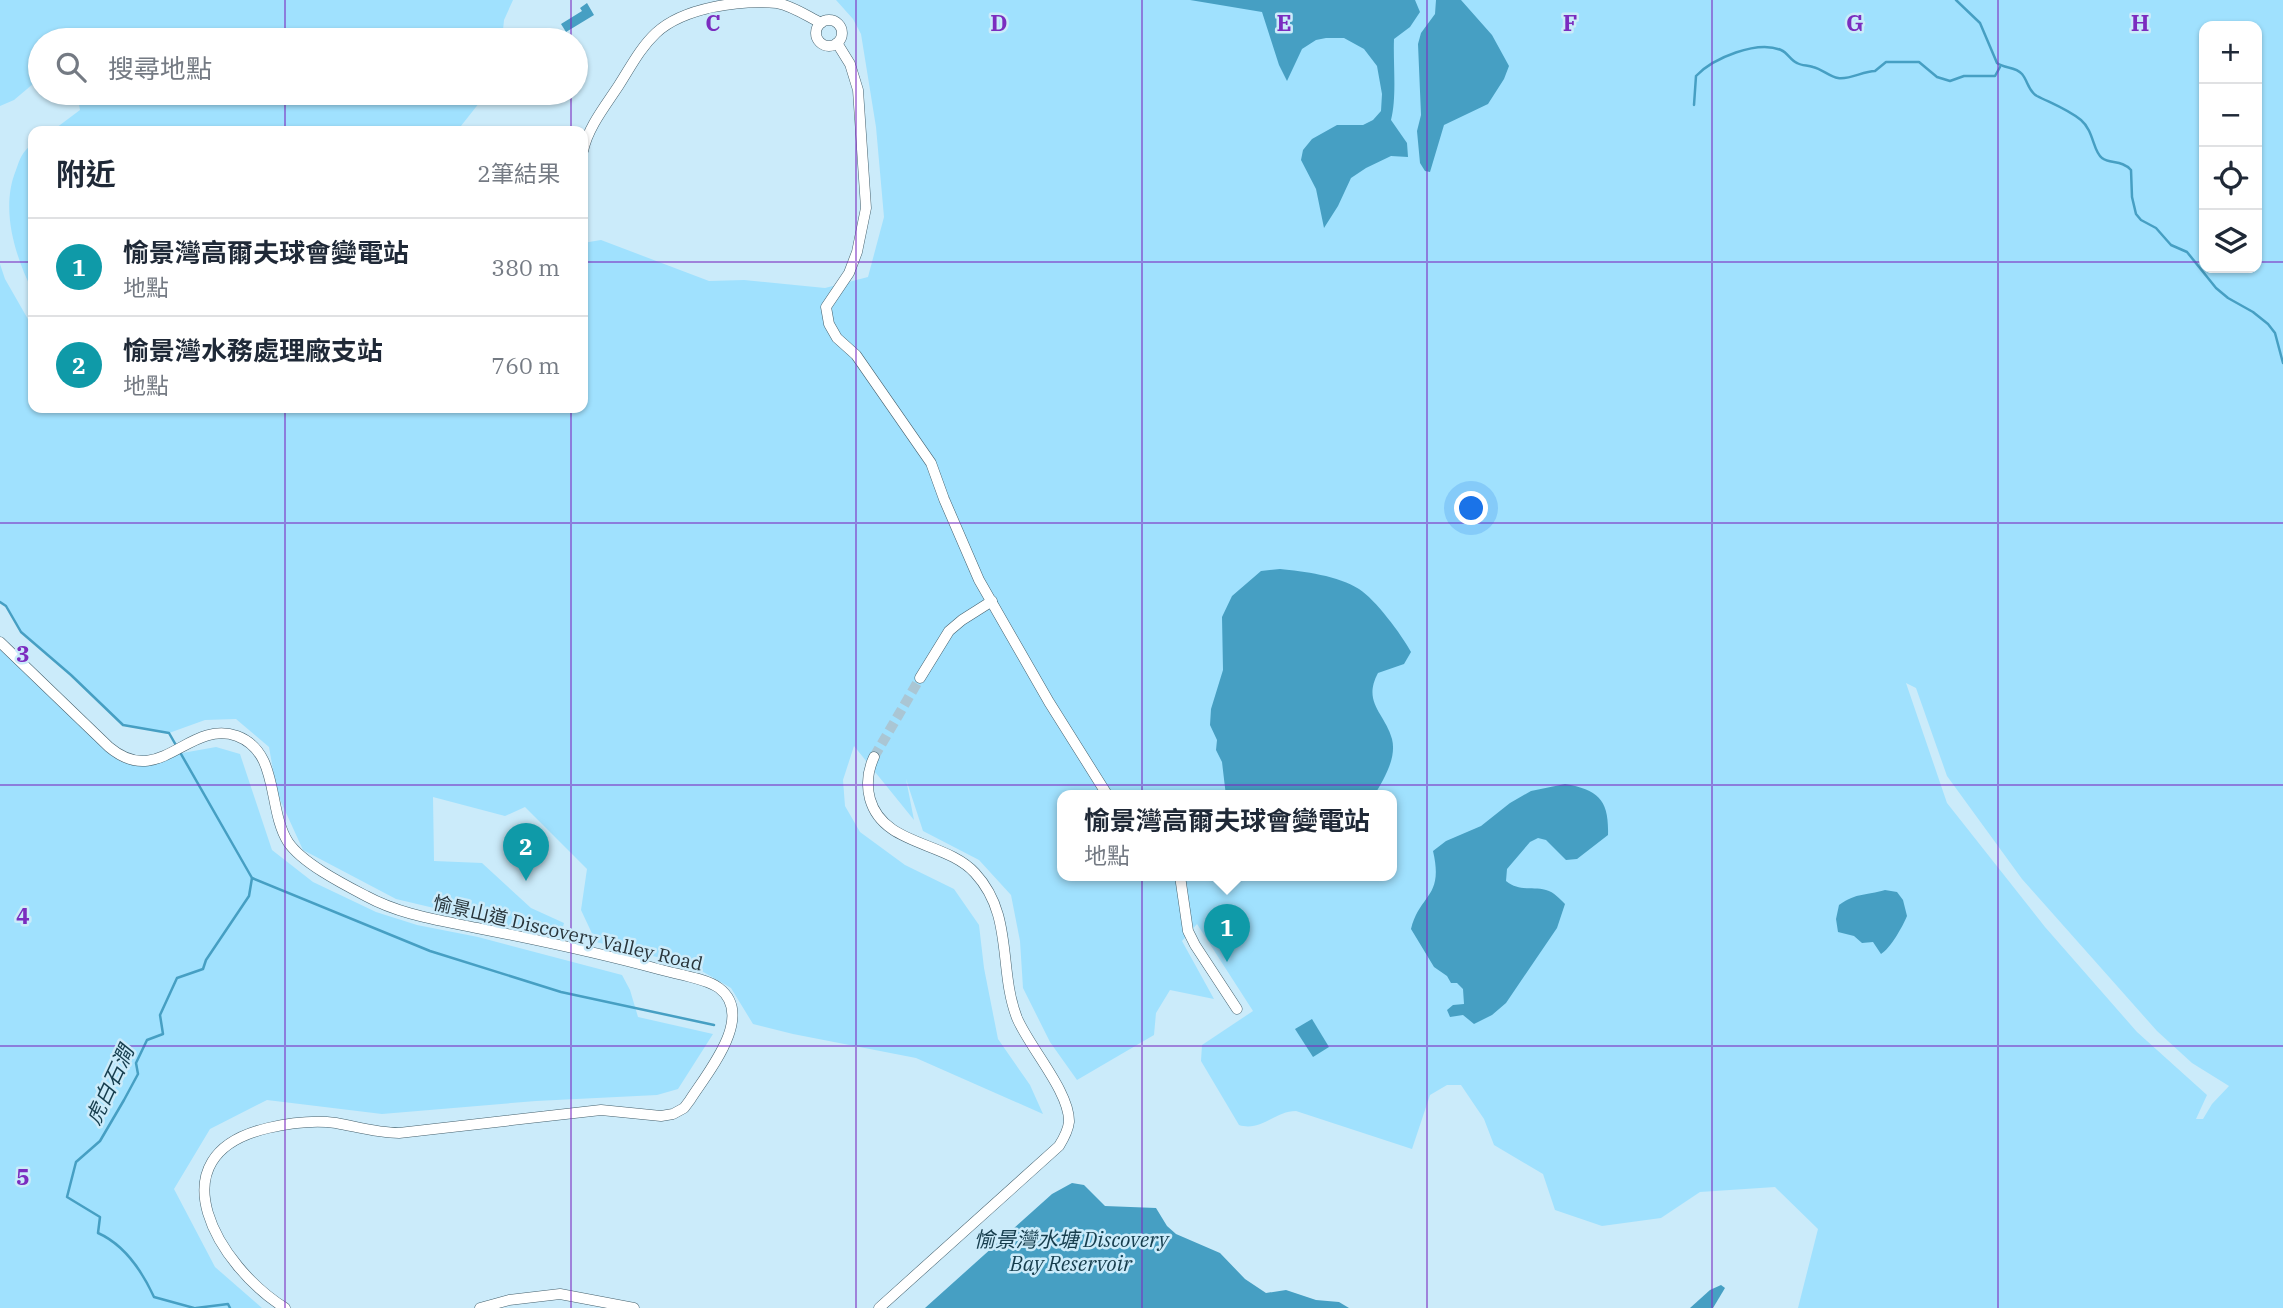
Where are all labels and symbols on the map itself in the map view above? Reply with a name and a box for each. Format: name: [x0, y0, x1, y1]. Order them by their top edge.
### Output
text: C: [705, 7, 721, 37]
text: D: [990, 7, 1008, 37]
text: E: [1276, 7, 1292, 37]
text: F: [1563, 7, 1577, 37]
text: G: [1846, 7, 1864, 37]
text: H: [2131, 7, 2149, 37]
your location: [1454, 491, 1488, 525]
text: 3: [16, 638, 30, 668]
pin: 2: [503, 823, 549, 881]
street label: 愉景山道 Discovery Valley Road: [431, 890, 705, 976]
text: 4: [16, 900, 30, 930]
pin: 1: [1204, 904, 1250, 962]
water label: 虎白石澗: [79, 1038, 141, 1129]
text: 5: [16, 1161, 30, 1191]
water label: 愉景灣水塘 Discovery Bay Reservoir: [974, 1225, 1171, 1277]

